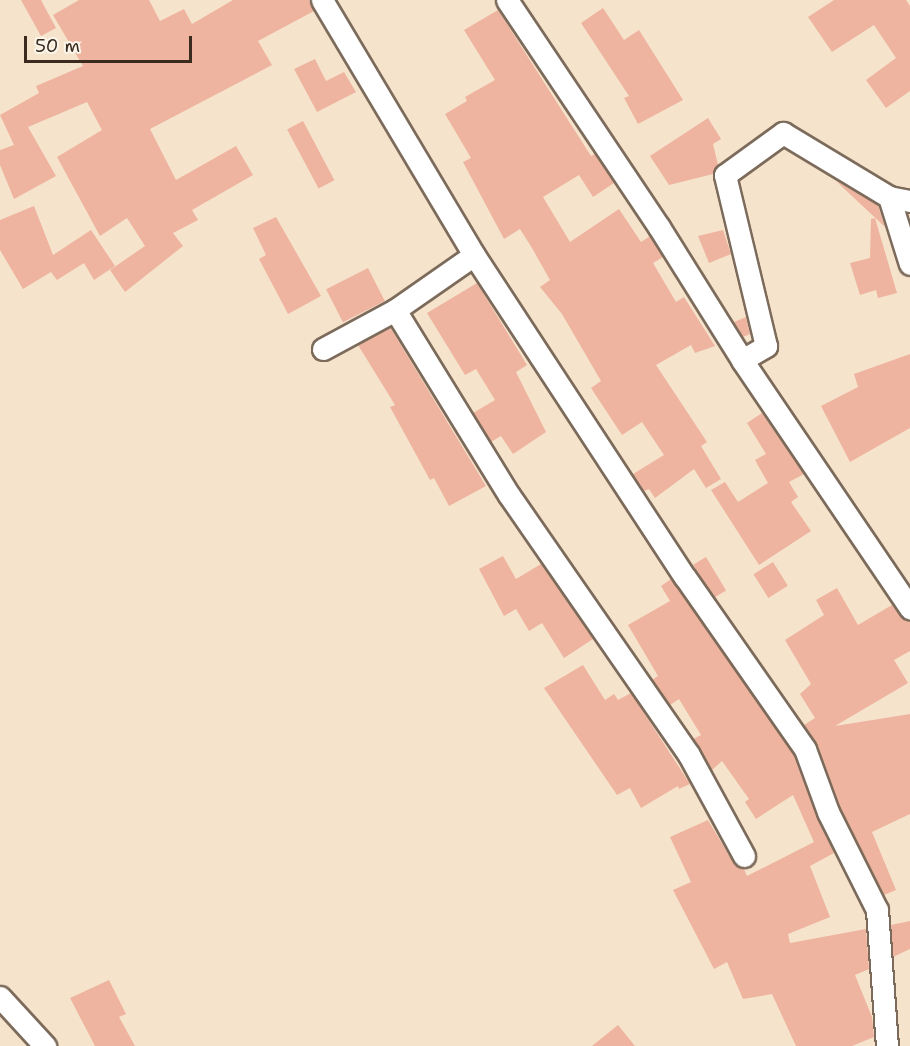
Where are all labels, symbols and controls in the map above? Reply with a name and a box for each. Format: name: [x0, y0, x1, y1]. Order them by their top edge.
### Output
scale bar: [27, 24, 195, 62]
text: 50 m: [35, 34, 80, 58]

